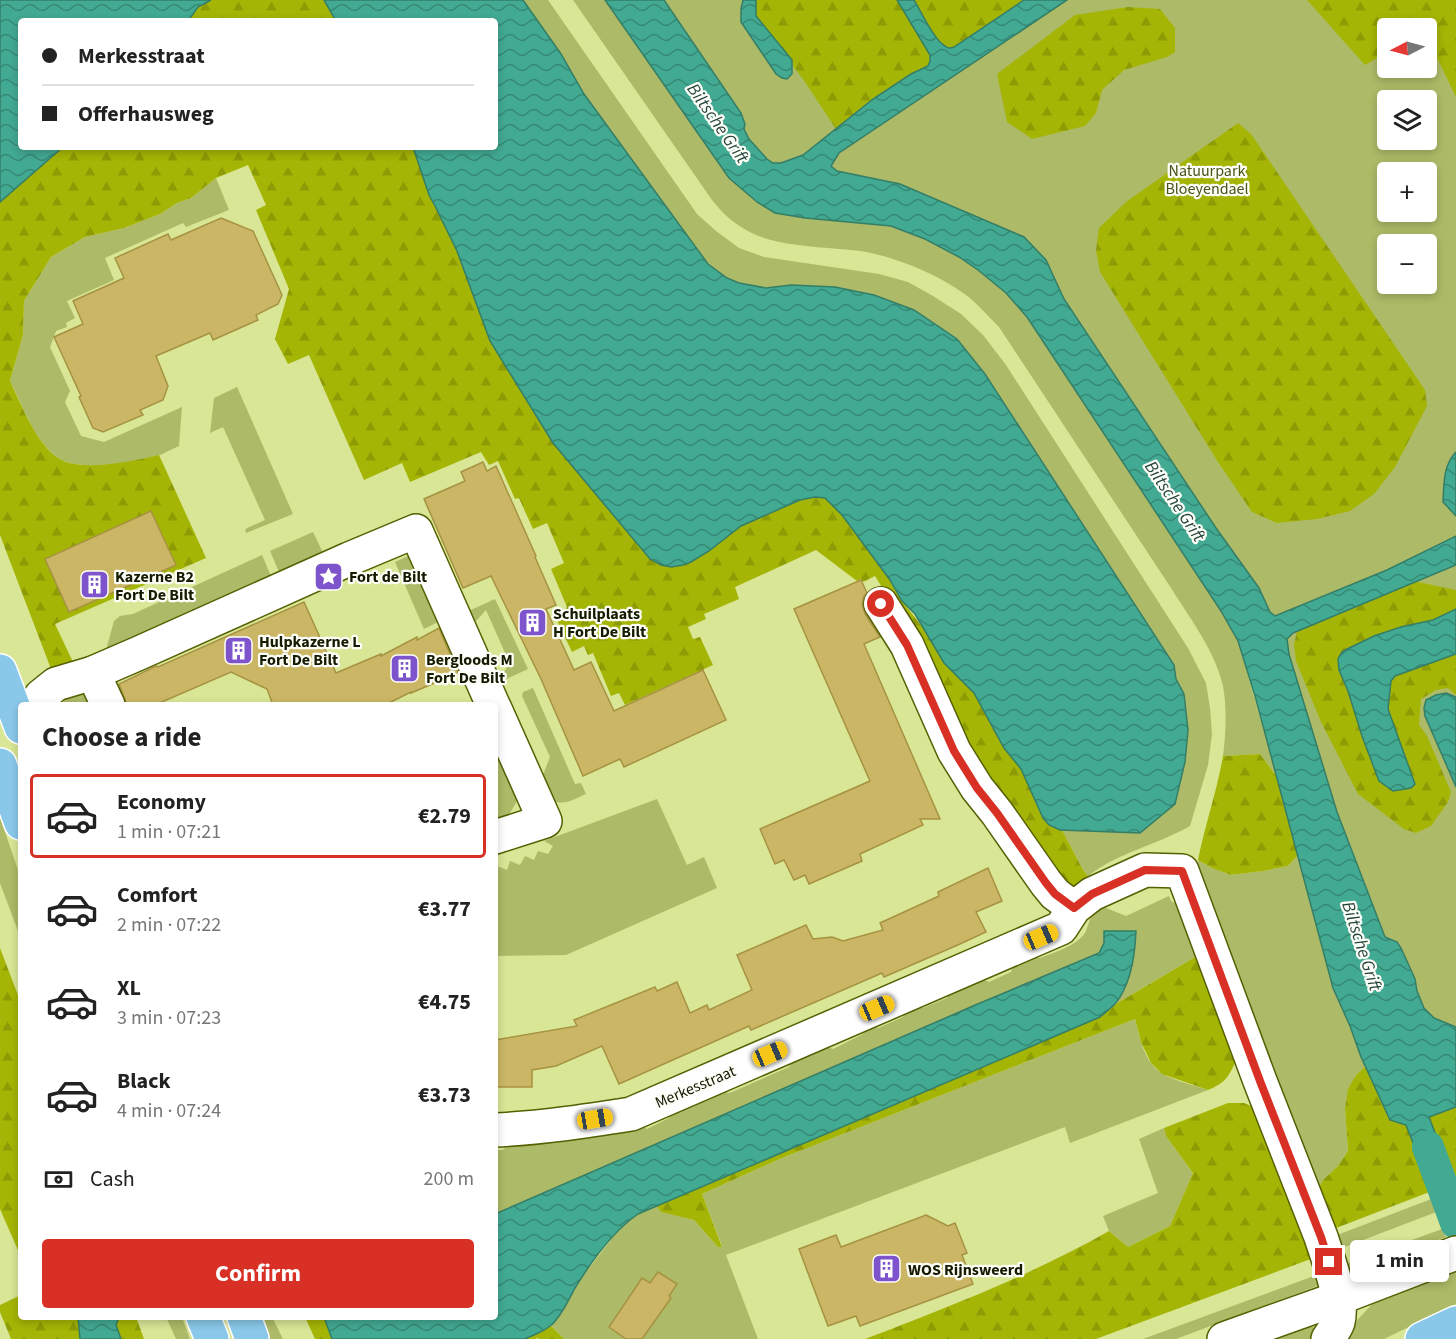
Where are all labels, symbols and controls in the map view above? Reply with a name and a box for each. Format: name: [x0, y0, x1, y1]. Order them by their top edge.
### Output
north arrow: [1377, 18, 1437, 78]
map controls: [1377, 18, 1437, 294]
text: Merkesstraat: [78, 40, 205, 72]
water label: Biltsche Grift: [681, 78, 755, 169]
button: layers: [1377, 90, 1437, 150]
text: Offerhausweg: [78, 98, 214, 130]
park label: Natuurpark Bloeyendael: [1165, 160, 1249, 200]
button: +: [1377, 162, 1437, 222]
button: −: [1377, 234, 1437, 294]
water label: Biltsche Grift: [1138, 456, 1211, 547]
place icon: Fort de Bilt: [312, 560, 344, 592]
place label: Kazerne B2 Fort De Bilt: [115, 566, 194, 606]
place label: Fort de Bilt: [349, 566, 427, 588]
building icon: Kazerne B2 Fort De Bilt: [78, 569, 110, 601]
route start: [867, 590, 894, 617]
place label: Schuilplaats H Fort De Bilt: [553, 603, 646, 643]
building icon: Schuilplaats H Fort De Bilt: [516, 606, 548, 638]
place label: Hulpkazerne L Fort De Bilt: [259, 631, 360, 671]
building icon: Hulpkazerne L Fort De Bilt: [222, 634, 254, 666]
place label: Bergloods M Fort De Bilt: [426, 649, 513, 689]
building icon: Bergloods M Fort De Bilt: [389, 652, 421, 684]
text: Choose a ride: [42, 718, 202, 757]
text: Economy: [117, 786, 206, 818]
icon: car: [45, 789, 99, 843]
text: €2.79: [418, 800, 471, 832]
text: 1 min · 07:21: [117, 818, 221, 846]
text: Comfort: [117, 879, 198, 911]
icon: car: [45, 882, 99, 936]
text: €3.77: [418, 893, 471, 925]
water label: Biltsche Grift: [1335, 898, 1388, 995]
text: 2 min · 07:22: [117, 911, 221, 939]
car: [1021, 922, 1061, 952]
text: XL: [117, 972, 141, 1004]
icon: car: [45, 975, 99, 1029]
text: €4.75: [418, 986, 471, 1018]
car: [857, 993, 897, 1023]
text: 3 min · 07:23: [117, 1004, 221, 1032]
car: [750, 1039, 790, 1069]
street label: Merkesstraat: [652, 1060, 740, 1114]
text: Black: [117, 1065, 171, 1097]
icon: car: [45, 1068, 99, 1122]
text: €3.73: [418, 1079, 471, 1111]
text: 4 min · 07:24: [117, 1097, 221, 1125]
car: [576, 1107, 614, 1131]
icon: cash: [42, 1163, 75, 1196]
text: Cash: [90, 1163, 135, 1195]
text: 200 m: [424, 1165, 474, 1193]
button: Confirm: [42, 1239, 474, 1308]
callout: 1 min: [1350, 1241, 1449, 1283]
text: 1 min: [1375, 1247, 1424, 1275]
route end: [1315, 1248, 1342, 1275]
building icon: WOS Rijnsweerd: [871, 1253, 903, 1285]
place label: WOS Rijnsweerd: [908, 1259, 1023, 1281]

